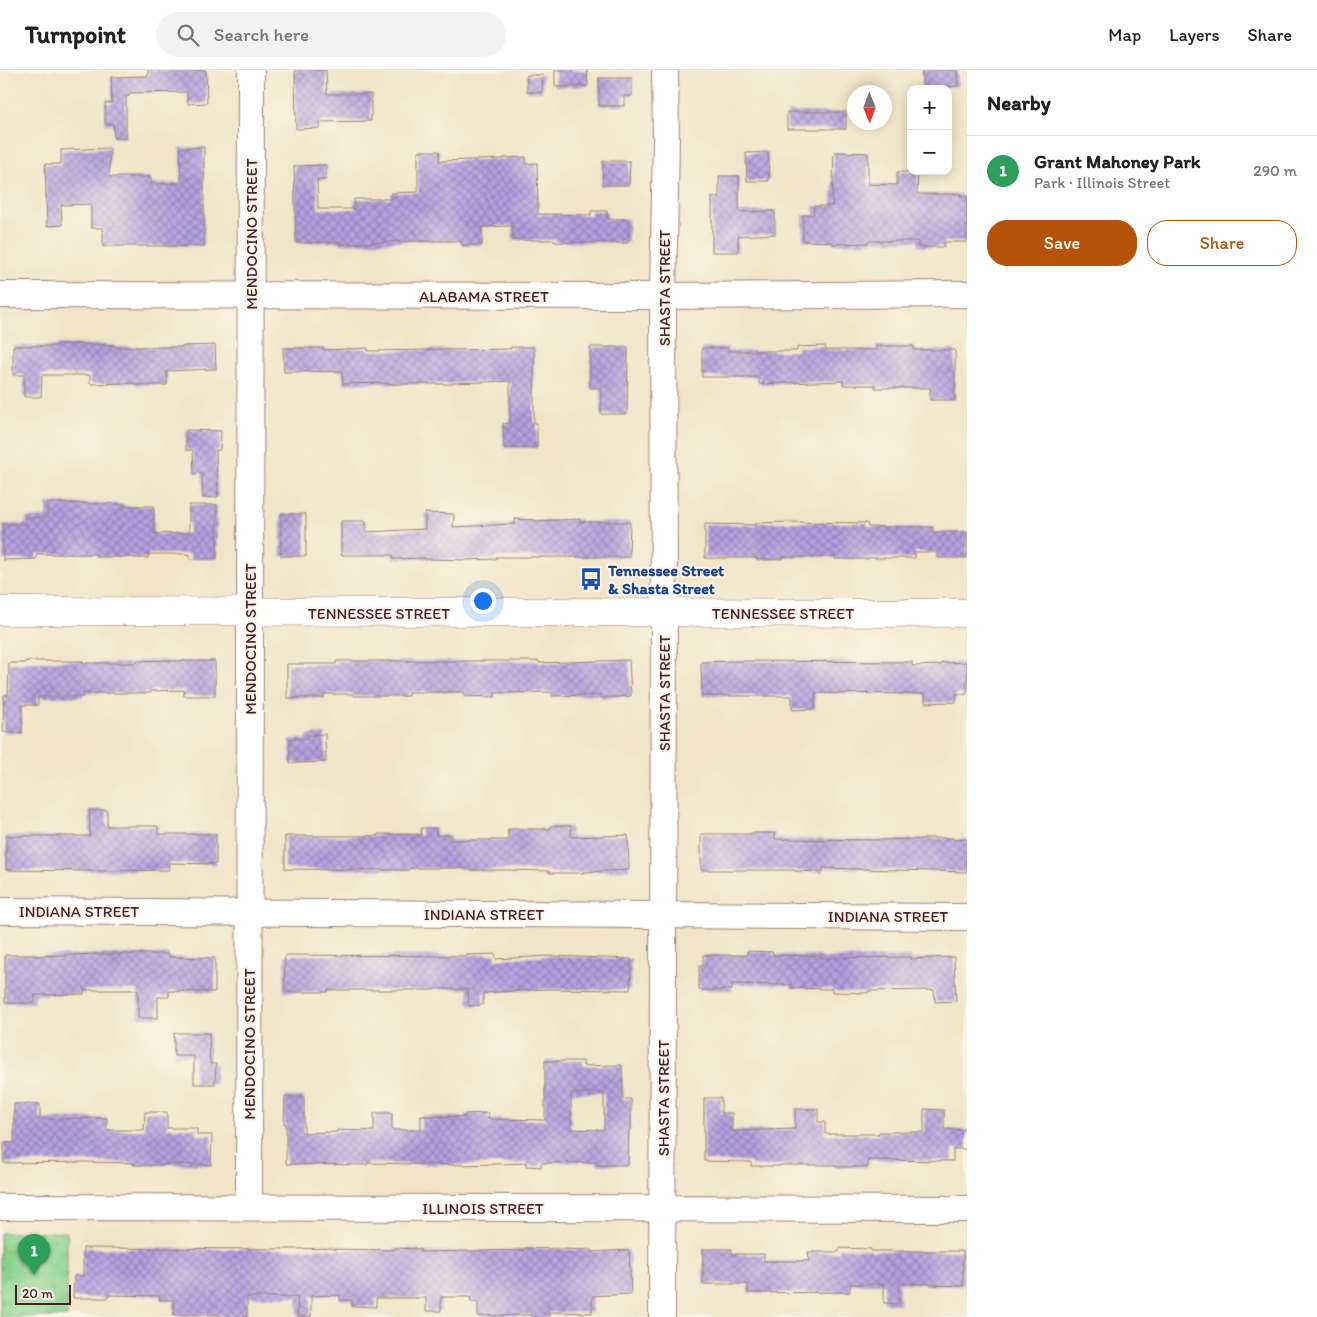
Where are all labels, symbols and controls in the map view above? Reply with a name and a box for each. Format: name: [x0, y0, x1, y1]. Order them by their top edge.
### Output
search box: [156, 12, 506, 57]
text: Turnpoint: [25, 20, 126, 49]
icon: search: [174, 21, 202, 49]
text: Search here: [214, 23, 309, 46]
text: Map: [1108, 24, 1141, 46]
text: Layers: [1169, 24, 1219, 46]
text: Share: [1247, 24, 1292, 46]
north arrow: [847, 85, 892, 130]
map controls: [907, 85, 952, 175]
button: +: [907, 85, 952, 130]
text: Nearby: [987, 90, 1051, 115]
button: −: [907, 130, 952, 175]
text: Grant Mahoney Park: [1034, 150, 1201, 173]
street label: MENDOCINO STREET: [242, 158, 261, 310]
text: 1: [999, 161, 1007, 180]
text: 290 m: [1253, 161, 1297, 180]
text: Park · Illinois Street: [1034, 173, 1170, 192]
button: Save: [987, 220, 1137, 266]
button: Share: [1147, 220, 1297, 266]
street label: SHASTA STREET: [655, 230, 674, 346]
street label: ALABAMA STREET: [419, 287, 549, 306]
place label: Tennessee Street & Shasta Street: [607, 561, 724, 598]
street label: MENDOCINO STREET: [241, 563, 260, 715]
bus stop icon: Tennessee Street & Shasta Street: [578, 566, 604, 592]
your location: [470, 588, 496, 614]
street label: TENNESSEE STREET: [308, 604, 450, 623]
street label: TENNESSEE STREET: [712, 604, 854, 623]
street label: SHASTA STREET: [655, 635, 674, 751]
street label: INDIANA STREET: [19, 902, 139, 921]
street label: INDIANA STREET: [424, 905, 544, 924]
street label: INDIANA STREET: [828, 907, 948, 926]
street label: MENDOCINO STREET: [240, 968, 259, 1120]
street label: SHASTA STREET: [654, 1040, 673, 1156]
street label: ILLINOIS STREET: [422, 1199, 544, 1218]
pin: 1: [18, 1234, 50, 1275]
scale bar: [15, 1282, 71, 1305]
text: 20 m: [22, 1285, 53, 1302]

